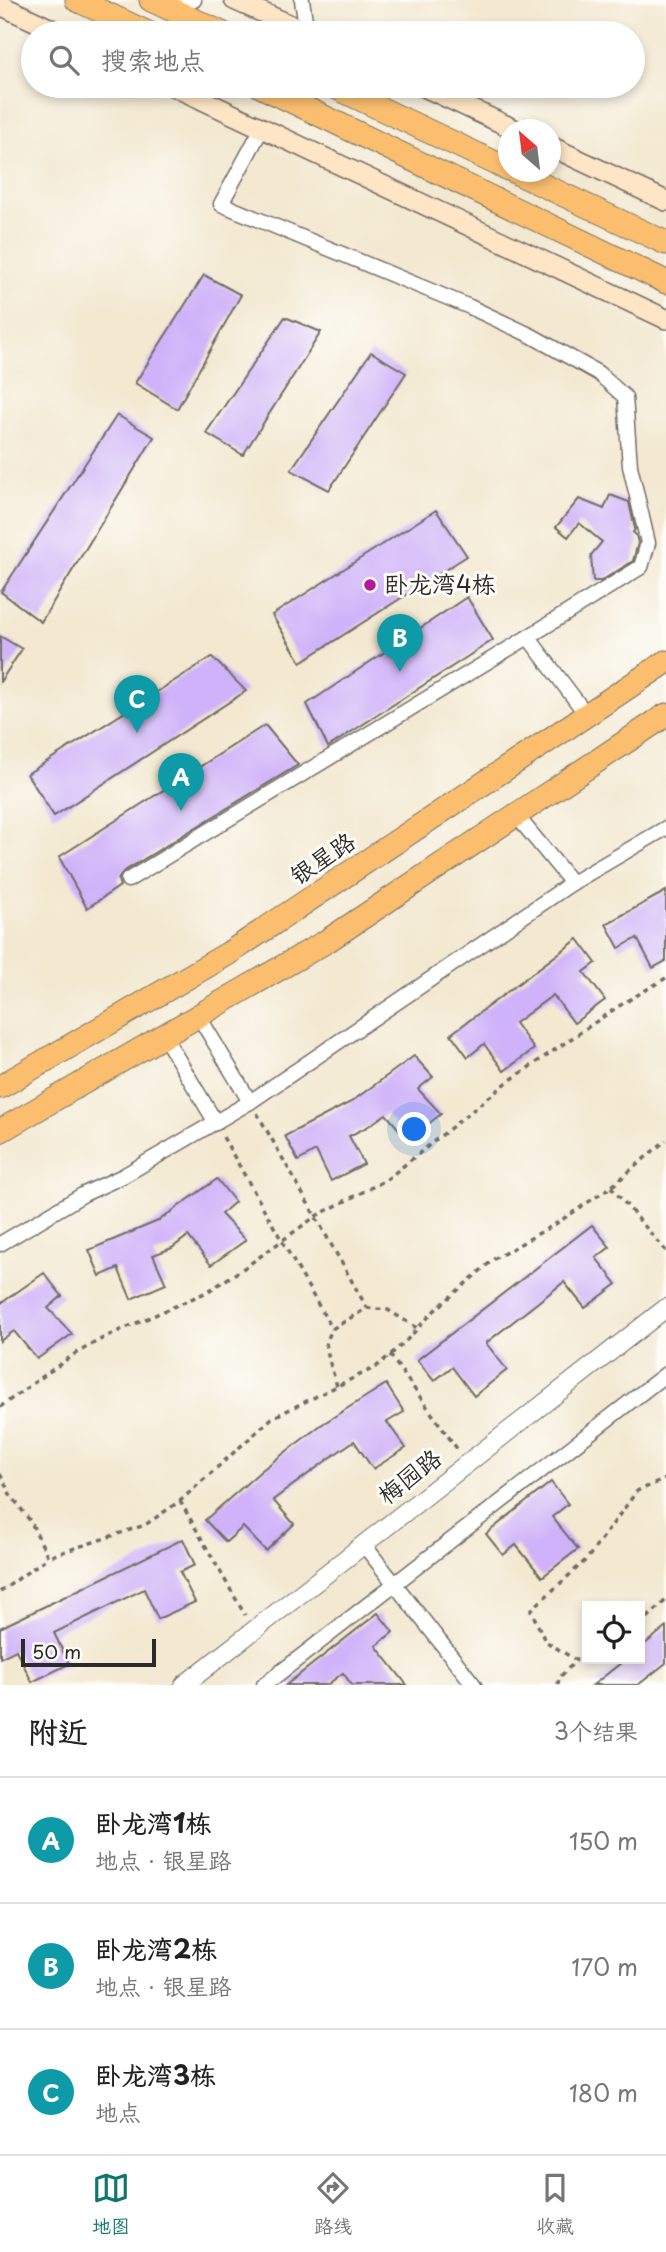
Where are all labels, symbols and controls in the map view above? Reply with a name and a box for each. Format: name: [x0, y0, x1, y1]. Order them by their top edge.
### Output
search box: [21, 21, 645, 98]
text: 搜索地点: [101, 40, 205, 79]
icon: search: [45, 41, 83, 79]
north arrow: [498, 119, 561, 182]
place label: 卧龙湾4栋: [384, 565, 496, 601]
marker: 卧龙湾4栋: [362, 577, 378, 593]
pin: B: [377, 614, 423, 672]
pin: C: [114, 675, 160, 733]
pin: A: [158, 753, 204, 811]
street label: 银星路: [282, 822, 362, 892]
your location: [397, 1112, 431, 1146]
street label: 梅园路: [369, 1439, 448, 1512]
map controls: [582, 1601, 645, 1664]
button: locate: [582, 1601, 645, 1664]
scale bar: [21, 1636, 156, 1668]
text: 50 m: [32, 1637, 81, 1665]
text: 附近: [28, 1708, 88, 1753]
text: 3个结果: [554, 1713, 638, 1748]
text: 卧龙湾1栋: [95, 1803, 211, 1842]
text: A: [42, 1823, 60, 1858]
text: 150 m: [569, 1823, 638, 1858]
text: 地点 · 银星路: [95, 1842, 232, 1877]
text: 卧龙湾2栋: [95, 1929, 217, 1968]
text: B: [43, 1949, 59, 1984]
text: 170 m: [571, 1949, 638, 1984]
text: 地点 · 银星路: [95, 1968, 232, 2003]
text: 卧龙湾3栋: [95, 2055, 216, 2094]
text: C: [42, 2075, 60, 2110]
text: 180 m: [569, 2075, 638, 2110]
text: 地点: [95, 2094, 141, 2129]
tab: 地图: [92, 2169, 130, 2239]
tab: 路线: [314, 2169, 352, 2239]
tab: 收藏: [536, 2169, 574, 2239]

